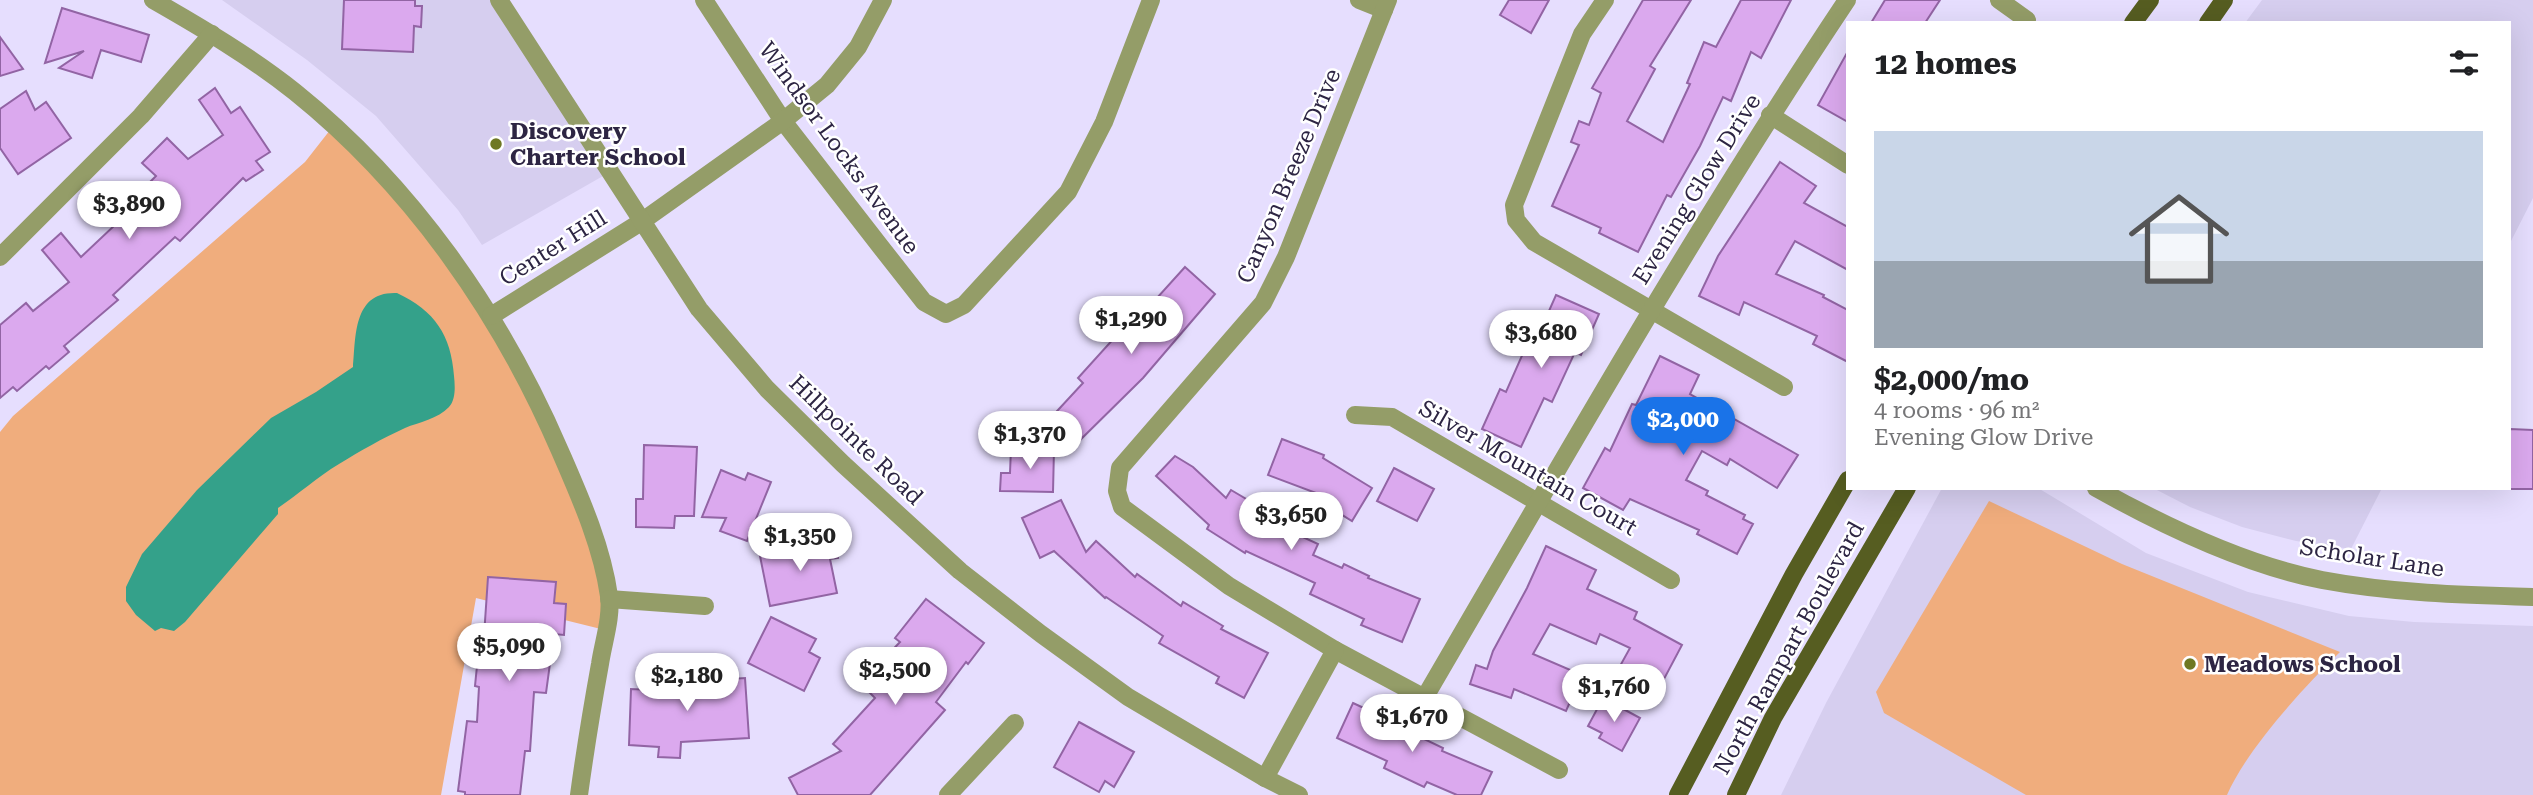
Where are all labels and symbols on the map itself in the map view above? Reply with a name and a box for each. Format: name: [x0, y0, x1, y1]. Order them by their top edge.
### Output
street label: Windsor Locks Avenue: [753, 37, 925, 259]
street label: Canyon Breeze Drive: [1232, 65, 1346, 287]
street label: Evening Glow Drive: [1627, 89, 1767, 289]
place label: Discovery Charter School: [510, 118, 686, 171]
marker: Discovery Charter School: [488, 136, 504, 152]
pin: $3,890: [72, 182, 186, 241]
street label: Center Hill: [495, 204, 611, 292]
pin: $1,290: [1074, 296, 1188, 356]
pin: $3,680: [1484, 310, 1598, 370]
street label: Hillpointe Road: [784, 369, 929, 511]
street label: Silver Mountain Court: [1414, 395, 1642, 542]
pin: $2,000: [1626, 398, 1740, 457]
pin: $1,370: [973, 412, 1087, 471]
pin: $3,650: [1234, 492, 1348, 552]
pin: $1,350: [743, 514, 857, 573]
street label: North Rampart Boulevard: [1708, 517, 1870, 779]
street label: Scholar Lane: [2298, 533, 2446, 583]
pin: $5,090: [452, 624, 566, 683]
pin: $2,500: [838, 648, 952, 707]
place label: Meadows School: [2204, 651, 2401, 678]
pin: $2,180: [630, 654, 744, 713]
marker: Meadows School: [2182, 656, 2198, 672]
pin: $1,760: [1557, 664, 1671, 724]
pin: $1,670: [1355, 694, 1469, 754]

